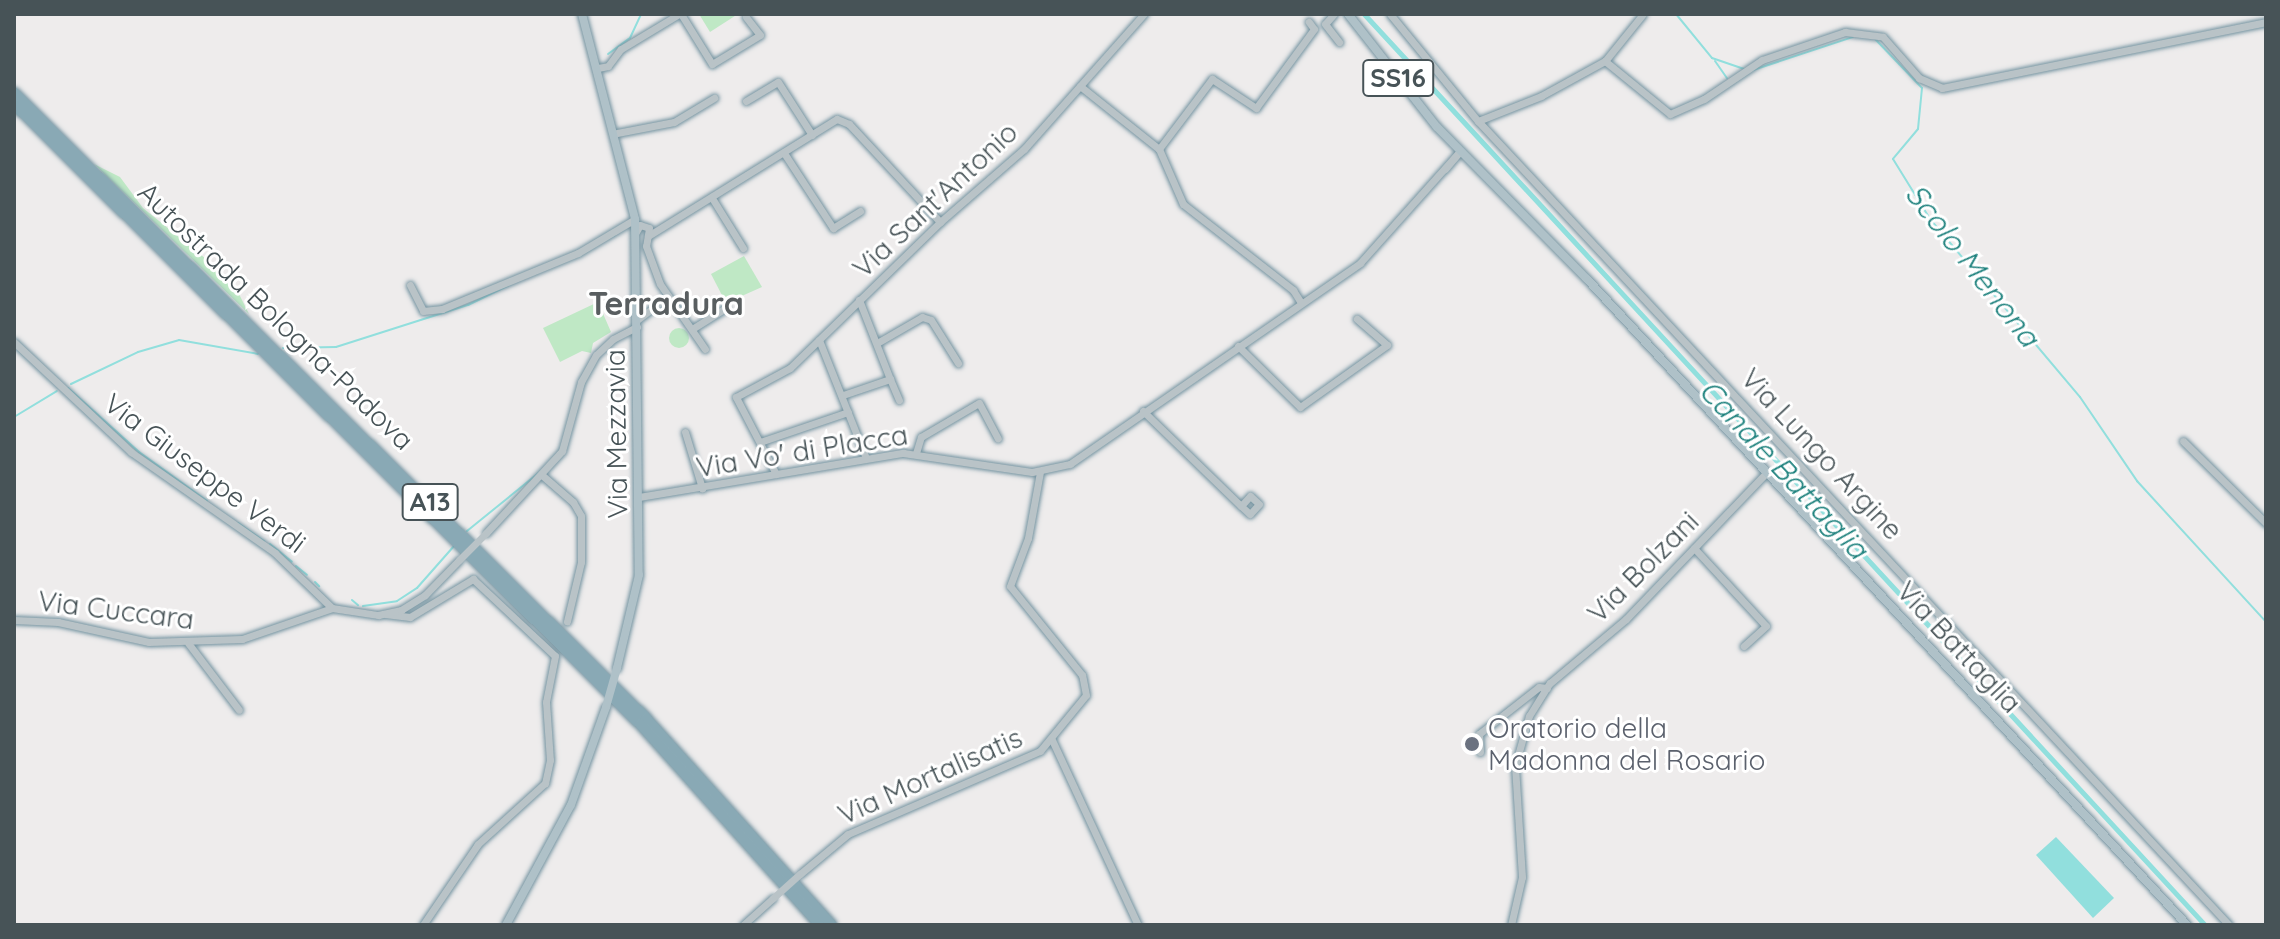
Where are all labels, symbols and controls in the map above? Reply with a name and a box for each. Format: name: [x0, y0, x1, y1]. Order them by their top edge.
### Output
road number: SS16: [1362, 56, 1434, 100]
street label: Via Sant'Antonio: [846, 115, 1024, 285]
street label: Autostrada Bologna-Padova: [131, 175, 421, 457]
water label: Scolo Menona: [1898, 177, 2048, 353]
district label: Terradura: [588, 284, 744, 322]
street label: Via Mezzavia: [598, 349, 634, 519]
street label: Via Lungo Argine: [1734, 361, 1910, 547]
water label: Canale Battaglia: [1692, 372, 1876, 566]
street label: Via Giuseppe Verdi: [98, 386, 312, 560]
street label: Via Vo' di Placca: [694, 418, 910, 484]
road number: A13: [400, 480, 460, 524]
street label: Via Bolzani: [1580, 504, 1706, 630]
street label: Via Battaglia: [1890, 574, 2028, 720]
street label: Via Cuccara: [36, 584, 196, 636]
place label: Oratorio della Madonna del Rosario: [1488, 711, 1765, 777]
street label: Via Mortalisatis: [833, 720, 1027, 832]
marker: Oratorio della Madonna del Rosario: [1463, 735, 1481, 753]

